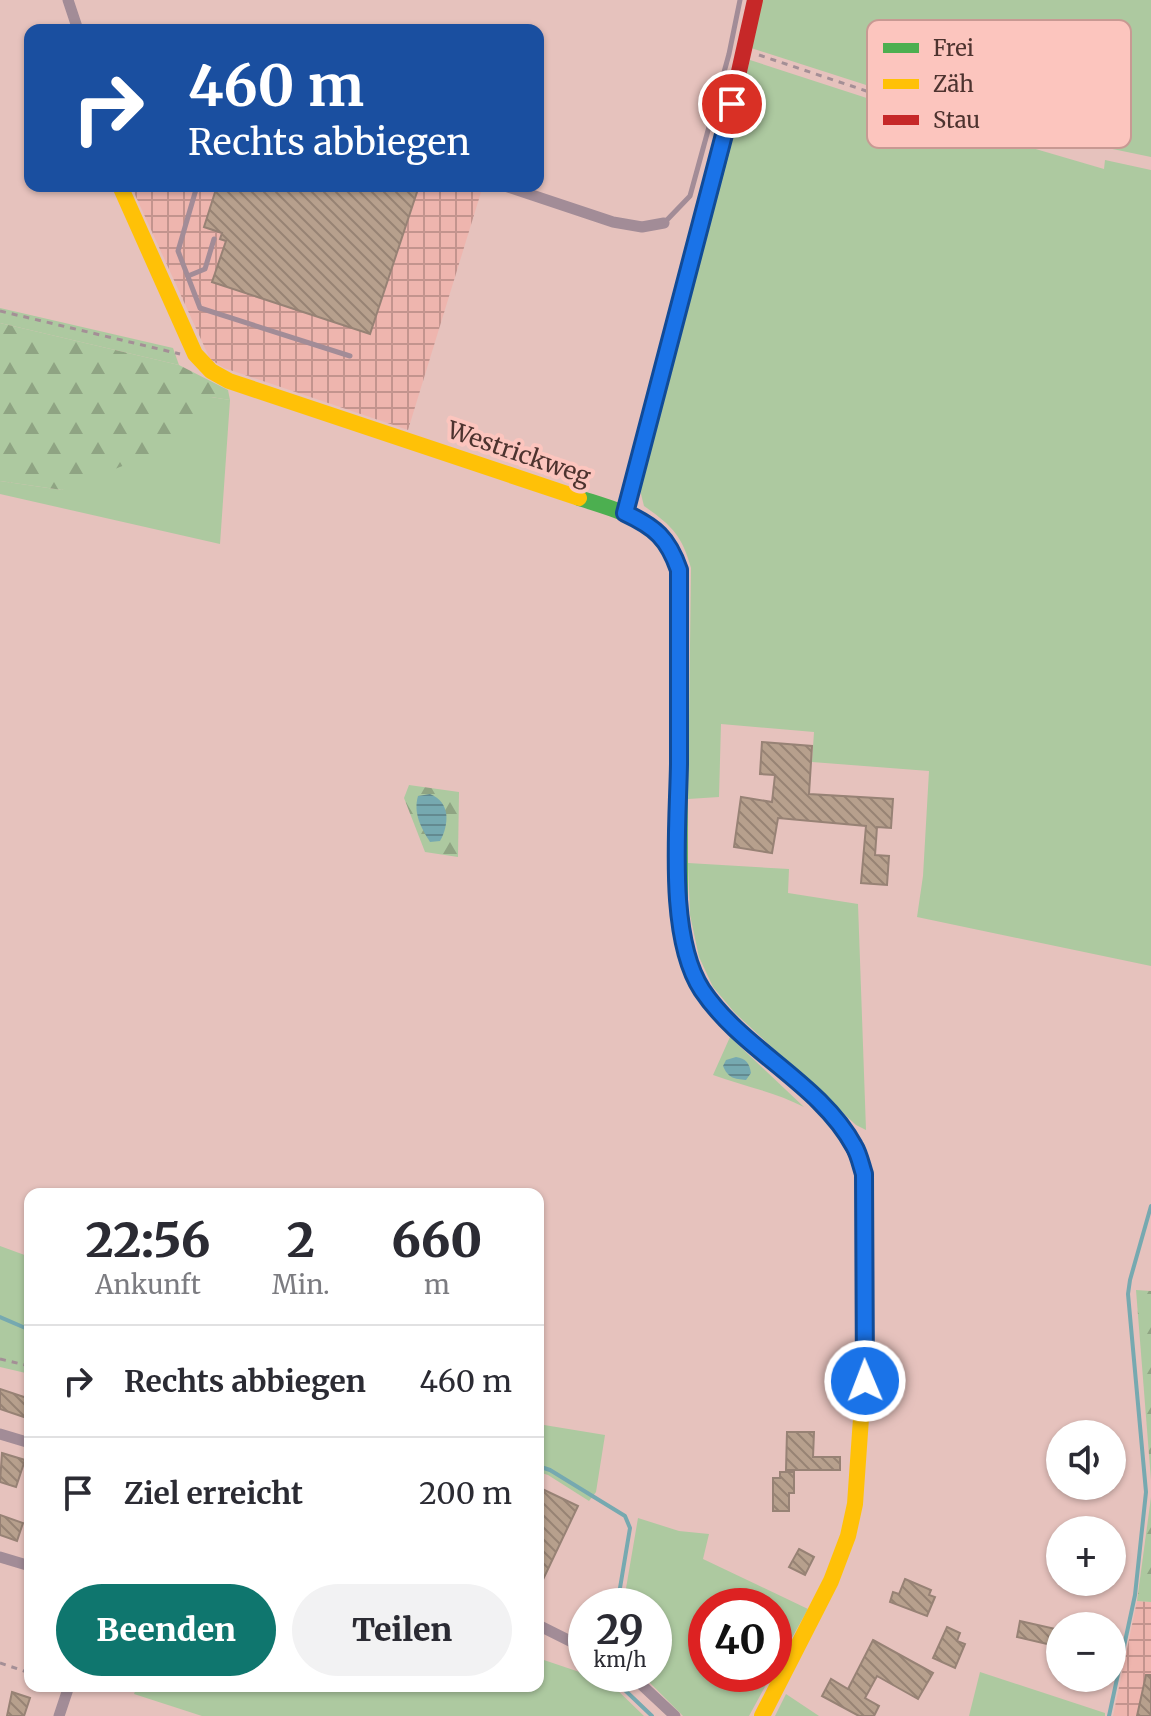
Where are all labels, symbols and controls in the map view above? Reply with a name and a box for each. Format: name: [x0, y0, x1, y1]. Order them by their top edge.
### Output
legend: [867, 20, 1131, 148]
text: Frei: [933, 34, 974, 62]
text: 460 m: [188, 51, 364, 121]
icon: right: [56, 56, 160, 160]
pin: [698, 70, 766, 138]
text: Zäh: [933, 70, 974, 98]
icon: arrive: [710, 82, 754, 126]
text: Stau: [933, 106, 980, 134]
text: Rechts abbiegen: [188, 120, 470, 165]
street label: Westrickweg: [442, 414, 595, 492]
text: 22:56: [86, 1210, 210, 1270]
text: 2: [287, 1210, 315, 1270]
text: 660: [391, 1210, 482, 1270]
text: Ankunft: [95, 1268, 201, 1301]
text: Min.: [272, 1268, 330, 1301]
text: m: [424, 1268, 450, 1301]
position arrow: [823, 1339, 907, 1423]
icon: right: [56, 1359, 100, 1403]
text: Rechts abbiegen: [124, 1362, 366, 1400]
text: 460 m: [419, 1362, 512, 1400]
map controls: [1046, 1420, 1126, 1692]
button: sound: [1046, 1420, 1126, 1500]
icon: arrive: [56, 1471, 100, 1515]
text: Ziel erreicht: [124, 1474, 303, 1512]
text: 200 m: [419, 1474, 512, 1512]
button: +: [1046, 1516, 1126, 1596]
button: Beenden: [56, 1584, 276, 1676]
button: Teilen: [292, 1584, 512, 1676]
speed limit sign: 40: [688, 1588, 792, 1692]
text: 29: [596, 1605, 644, 1655]
button: −: [1046, 1612, 1126, 1692]
text: km/h: [594, 1647, 646, 1672]

